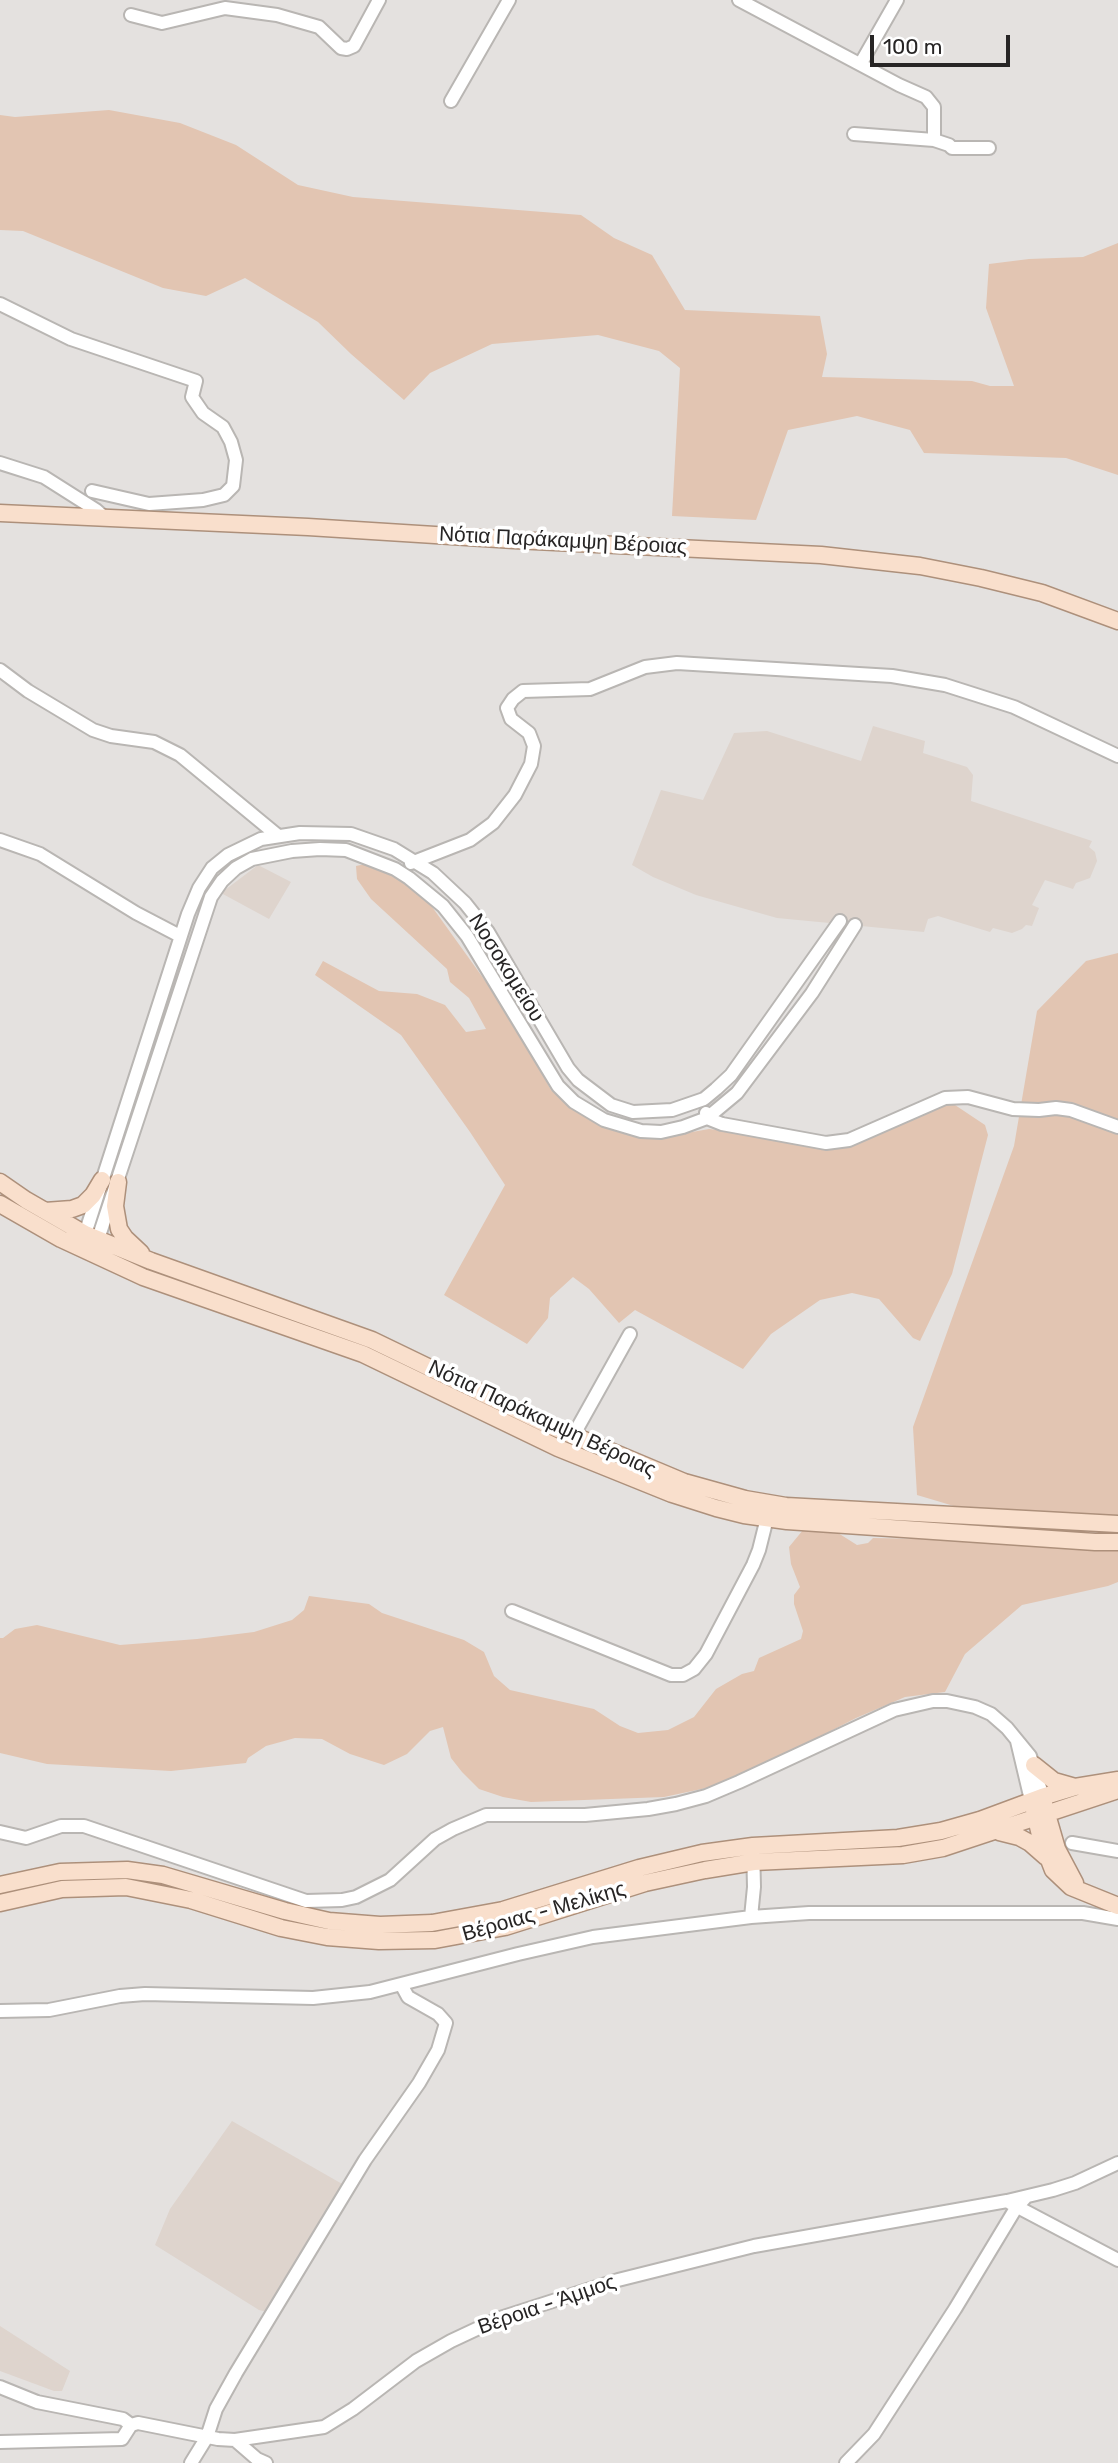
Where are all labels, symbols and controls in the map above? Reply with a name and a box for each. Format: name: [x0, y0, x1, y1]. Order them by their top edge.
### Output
scale bar: [873, 21, 1013, 65]
text: 100 m: [883, 34, 942, 59]
street label: Νότια Παράκαμψη Βέροιας: [438, 522, 688, 560]
street label: Νοσοκομείου: [463, 909, 549, 1027]
street label: Νότια Παράκαμψη Βέροιας: [424, 1355, 660, 1483]
street label: Βέροιας - Μελίκης: [459, 1877, 629, 1947]
street label: Βέροια - Άμμος: [475, 2270, 619, 2340]

